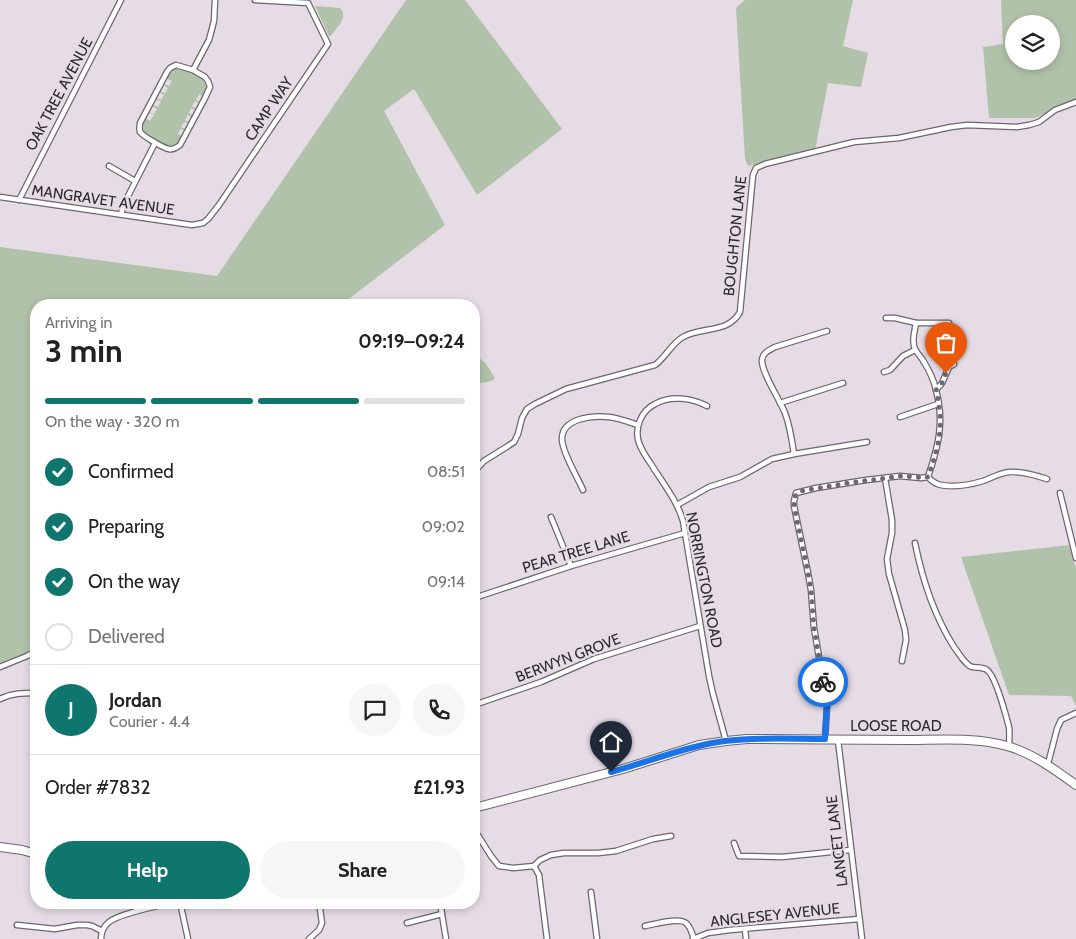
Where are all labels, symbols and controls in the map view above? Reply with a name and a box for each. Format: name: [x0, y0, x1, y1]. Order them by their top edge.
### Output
map controls: [1005, 15, 1060, 70]
button: layers: [1005, 15, 1060, 70]
street label: OAK TREE AVENUE: [22, 34, 96, 154]
street label: CAMP WAY: [241, 73, 297, 144]
street label: BOUGHTON LANE: [720, 175, 750, 297]
street label: MANGRAVET AVENUE: [30, 181, 176, 219]
text: Arriving in: [45, 313, 112, 332]
pin: [925, 322, 967, 373]
icon: bag: [932, 329, 960, 357]
text: 09:19–09:24: [358, 330, 465, 353]
text: 3 min: [45, 331, 123, 370]
text: On the way · 320 m: [45, 412, 179, 431]
icon: check: [45, 458, 73, 486]
text: Confirmed: [88, 460, 174, 483]
text: 08:51: [427, 462, 465, 481]
street label: NORRINGTON ROAD: [682, 510, 726, 650]
icon: check: [45, 513, 73, 541]
text: Preparing: [88, 515, 164, 538]
text: 09:02: [422, 517, 465, 536]
street label: PEAR TREE LANE: [520, 527, 632, 577]
icon: check: [45, 568, 73, 596]
text: On the way: [88, 570, 180, 593]
text: 09:14: [427, 572, 465, 591]
text: Delivered: [88, 625, 165, 648]
street label: BERWYN GROVE: [513, 630, 623, 686]
courier: [798, 657, 848, 707]
icon: bike: [809, 668, 837, 696]
button: chat: [349, 684, 401, 736]
button: phone: [413, 684, 465, 736]
text: Jordan: [109, 689, 162, 712]
text: J: [68, 698, 74, 721]
text: Courier · 4.4: [109, 712, 190, 731]
street label: LOOSE ROAD: [850, 717, 942, 735]
pin: [590, 721, 632, 772]
icon: home: [597, 728, 625, 756]
text: Order #7832: [45, 776, 151, 799]
text: £21.93: [413, 776, 465, 799]
street label: LANCET LANE: [822, 794, 852, 888]
button: Help: [45, 841, 250, 899]
button: Share: [260, 841, 465, 899]
street label: ANGLESEY AVENUE: [709, 899, 841, 931]

